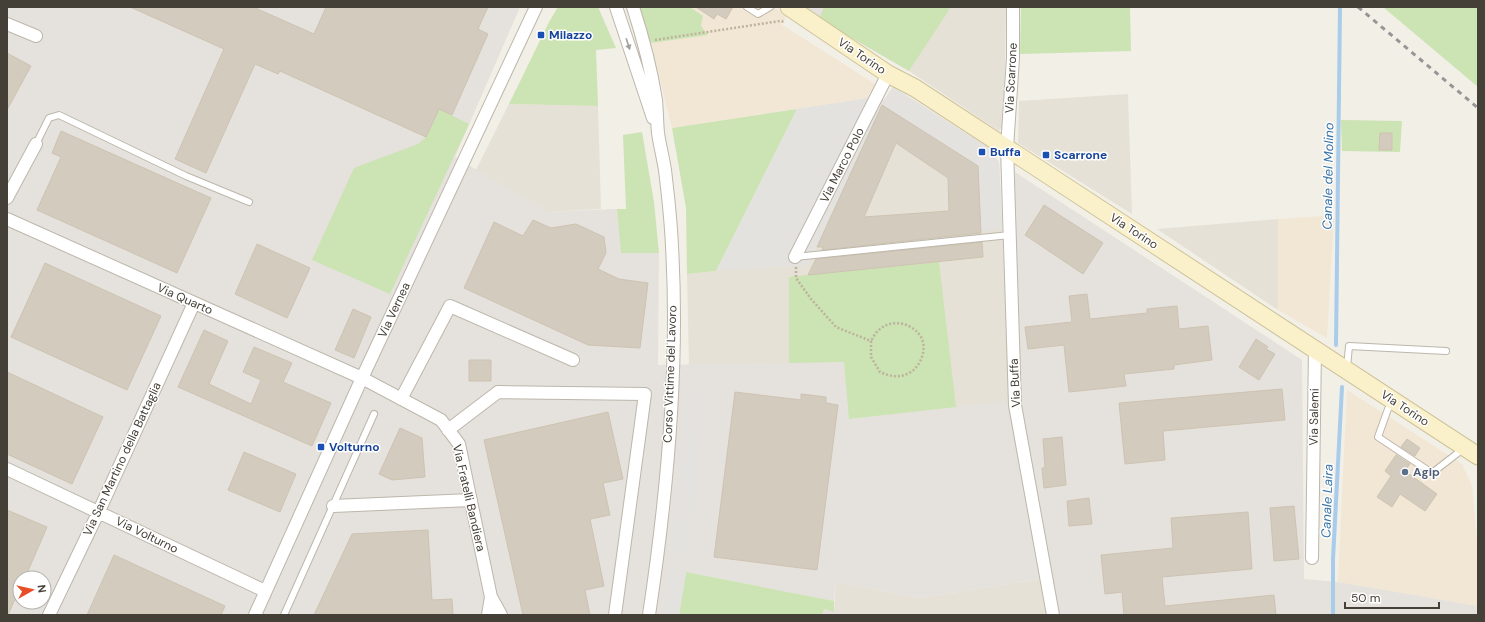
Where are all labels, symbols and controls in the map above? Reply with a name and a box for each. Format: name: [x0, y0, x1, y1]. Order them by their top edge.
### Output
place label: Milazzo: [549, 27, 592, 43]
marker: Milazzo: [536, 30, 546, 40]
street label: Via Torino: [835, 34, 889, 78]
one-way arrow: [625, 38, 631, 50]
street label: Via Scarrone: [1001, 42, 1021, 114]
water label: Canale del Molino: [1319, 122, 1337, 230]
street label: Via Marco Polo: [816, 125, 868, 205]
place label: Buffa: [990, 144, 1021, 160]
marker: Buffa: [977, 147, 987, 157]
place label: Scarrone: [1054, 147, 1107, 163]
marker: Scarrone: [1041, 150, 1051, 160]
street label: Via Torino: [1107, 209, 1161, 253]
street label: Via Quarto: [155, 280, 215, 318]
street label: Via Vernea: [374, 280, 414, 340]
street label: Corso Vittime del Lavoro: [660, 305, 680, 443]
street label: Via Buffa: [1006, 358, 1024, 408]
street label: Via San Martino della Battaglia: [79, 380, 165, 538]
street label: Via Torino: [1378, 386, 1432, 430]
street label: Via Salemi: [1306, 388, 1322, 446]
place label: Volturno: [329, 439, 380, 455]
marker: Volturno: [316, 442, 326, 452]
street label: Via Fratelli Bandiera: [449, 443, 489, 553]
water label: Canale Laira: [1317, 464, 1337, 538]
place label: Agip: [1413, 464, 1440, 480]
marker: Agip: [1400, 467, 1410, 477]
street label: Via Volturno: [113, 513, 181, 557]
north arrow: [12, 570, 52, 610]
text: N: [34, 584, 49, 594]
scale bar: [1345, 584, 1439, 610]
text: 50 m: [1351, 590, 1380, 606]

